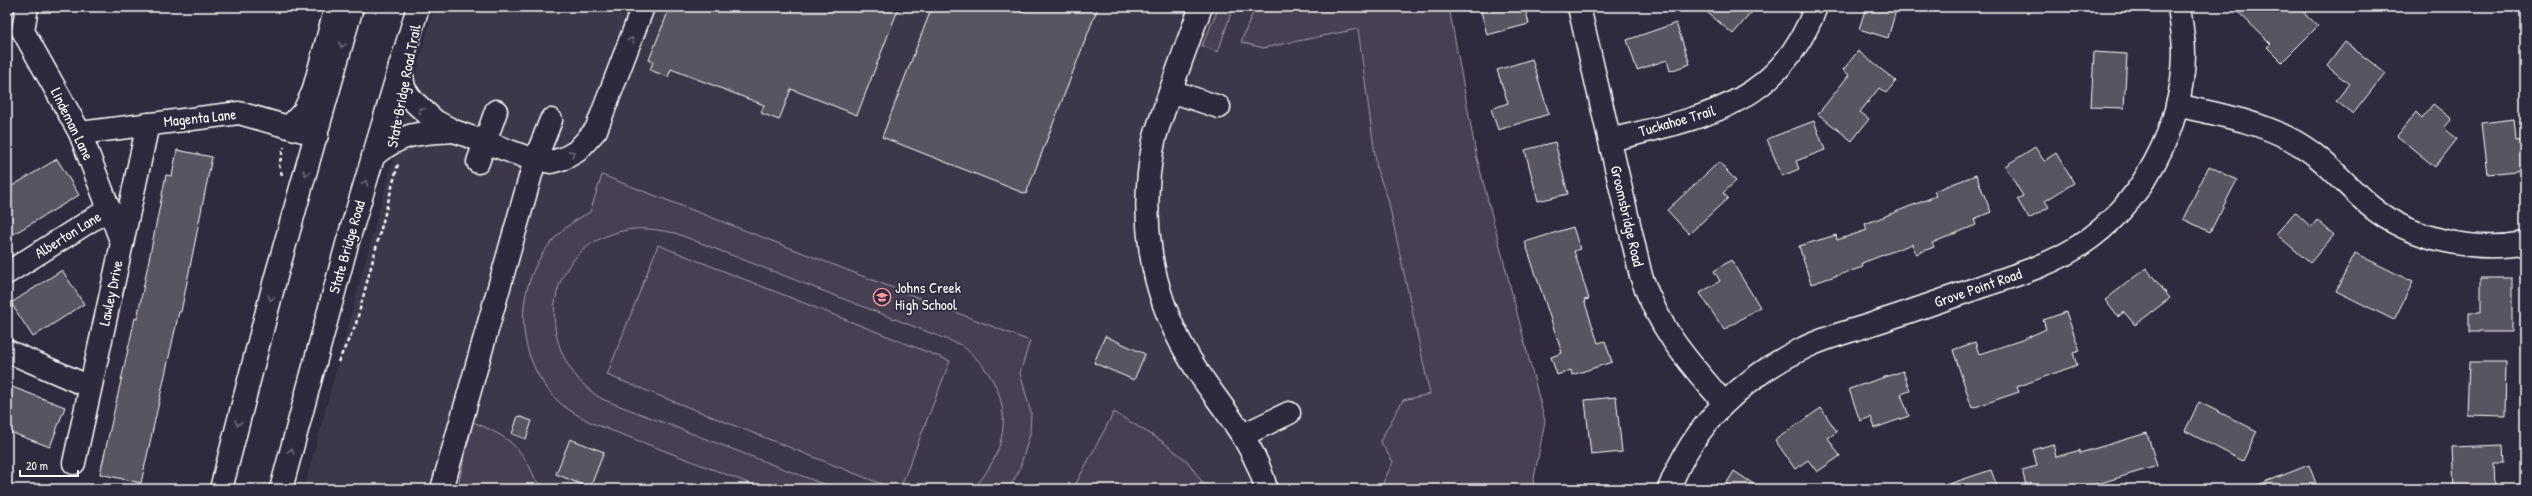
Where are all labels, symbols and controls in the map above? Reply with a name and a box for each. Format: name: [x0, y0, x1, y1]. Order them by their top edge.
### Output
street label: State Bridge Road Trail: [381, 22, 426, 149]
one-way arrow: [626, 37, 634, 44]
one-way arrow: [338, 41, 347, 48]
street label: Lindeman Lane: [46, 84, 99, 163]
street label: Tuckahoe Trail: [1636, 100, 1718, 141]
street label: Magenta Lane: [163, 103, 237, 132]
one-way arrow: [418, 107, 426, 115]
one-way arrow: [568, 151, 575, 158]
street label: Groomsbridge Road: [1606, 163, 1649, 269]
one-way arrow: [302, 169, 311, 176]
one-way arrow: [360, 180, 369, 187]
street label: State Bridge Road: [323, 198, 370, 296]
street label: Alberton Lane: [30, 206, 105, 263]
street label: Lawley Drive: [93, 258, 128, 328]
street label: Grove Point Road: [1931, 263, 2024, 312]
place label: Johns Creek High School: [895, 277, 961, 315]
school or university icon: Johns Creek High School: [872, 287, 892, 307]
one-way arrow: [267, 294, 276, 301]
one-way arrow: [234, 420, 243, 427]
one-way arrow: [286, 448, 295, 455]
scale bar: [20, 452, 78, 478]
text: 20 m: [26, 457, 48, 474]

